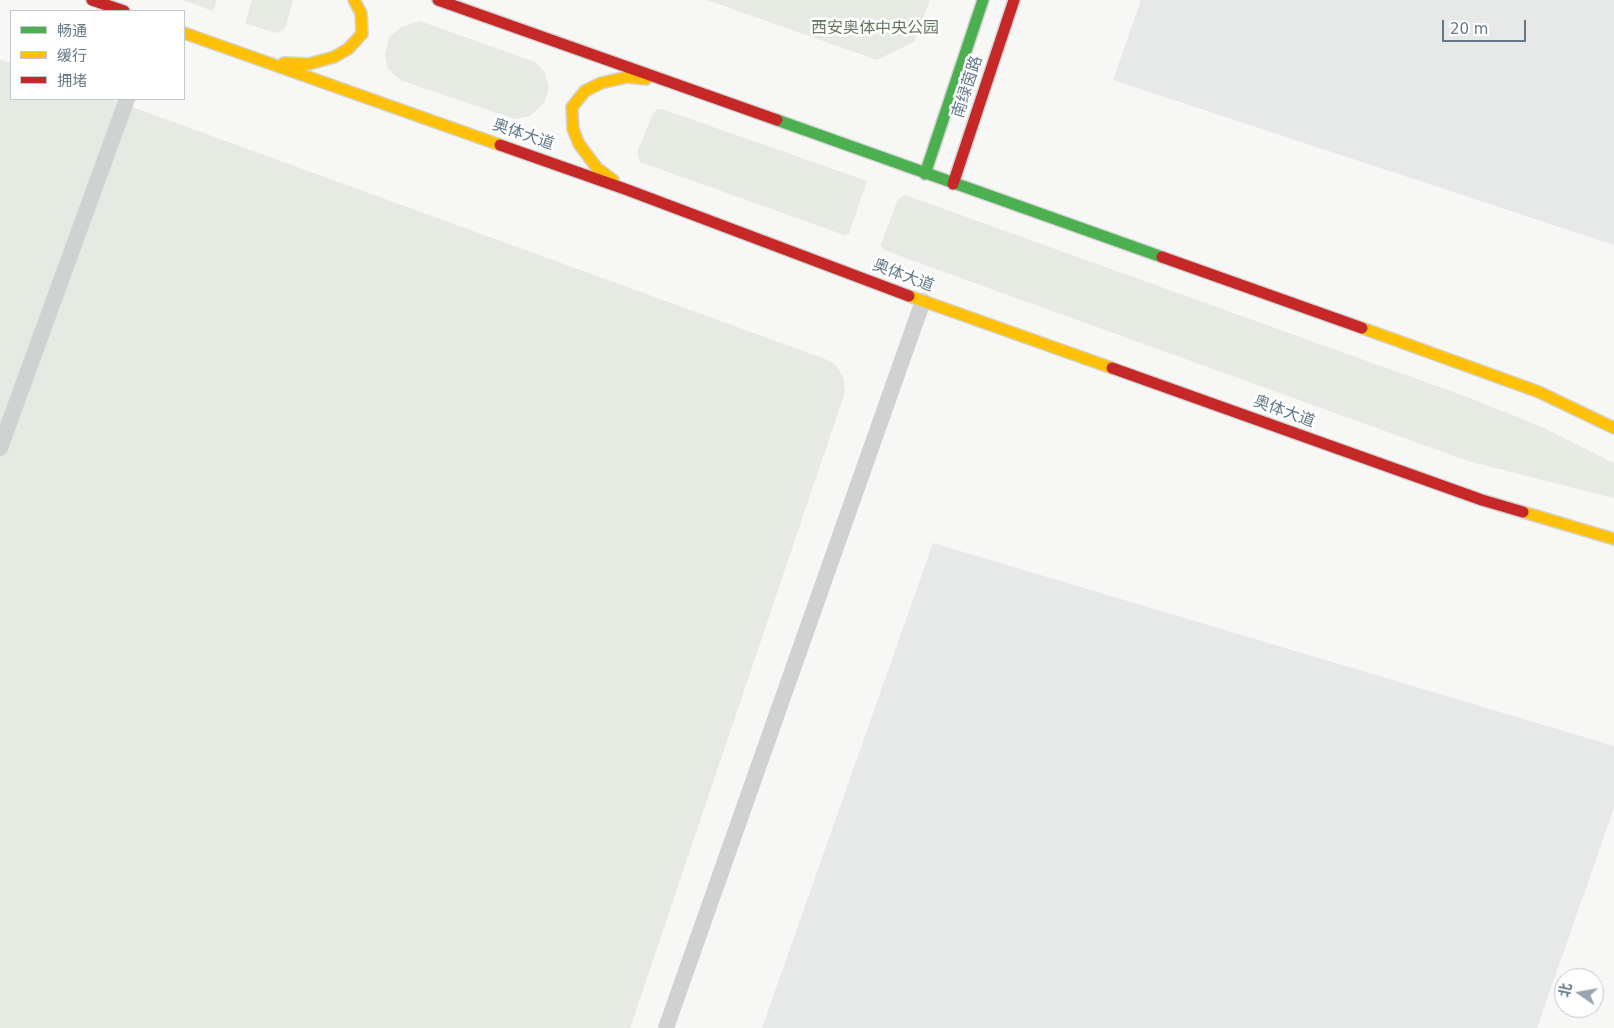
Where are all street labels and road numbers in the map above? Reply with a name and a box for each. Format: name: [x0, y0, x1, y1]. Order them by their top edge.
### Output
street label: 南绿茵路: [949, 54, 987, 120]
street label: 奥体大道: [490, 116, 556, 154]
street label: 奥体大道: [870, 256, 936, 296]
street label: 奥体大道: [1251, 392, 1317, 432]

